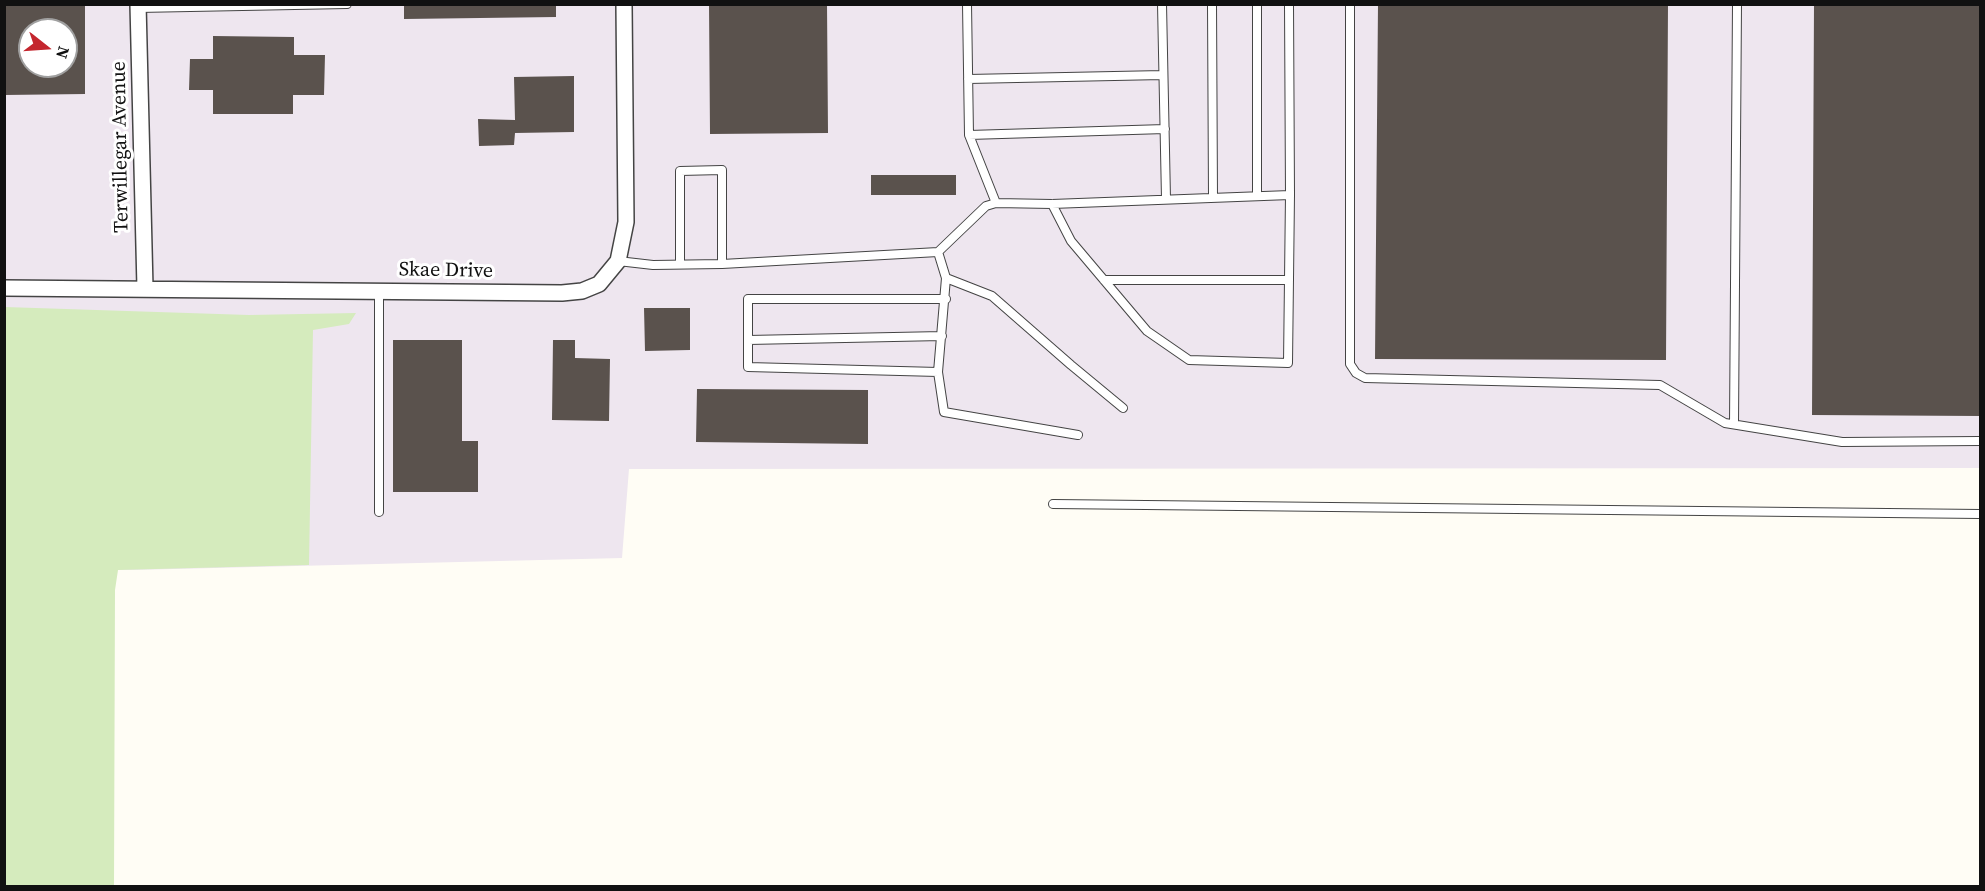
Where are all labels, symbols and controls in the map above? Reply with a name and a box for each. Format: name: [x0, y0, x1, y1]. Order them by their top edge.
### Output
north arrow: [18, 18, 78, 78]
text: N: [51, 44, 76, 61]
street label: Terwillegar Avenue: [108, 61, 134, 233]
street label: Skae Drive: [399, 258, 493, 284]

